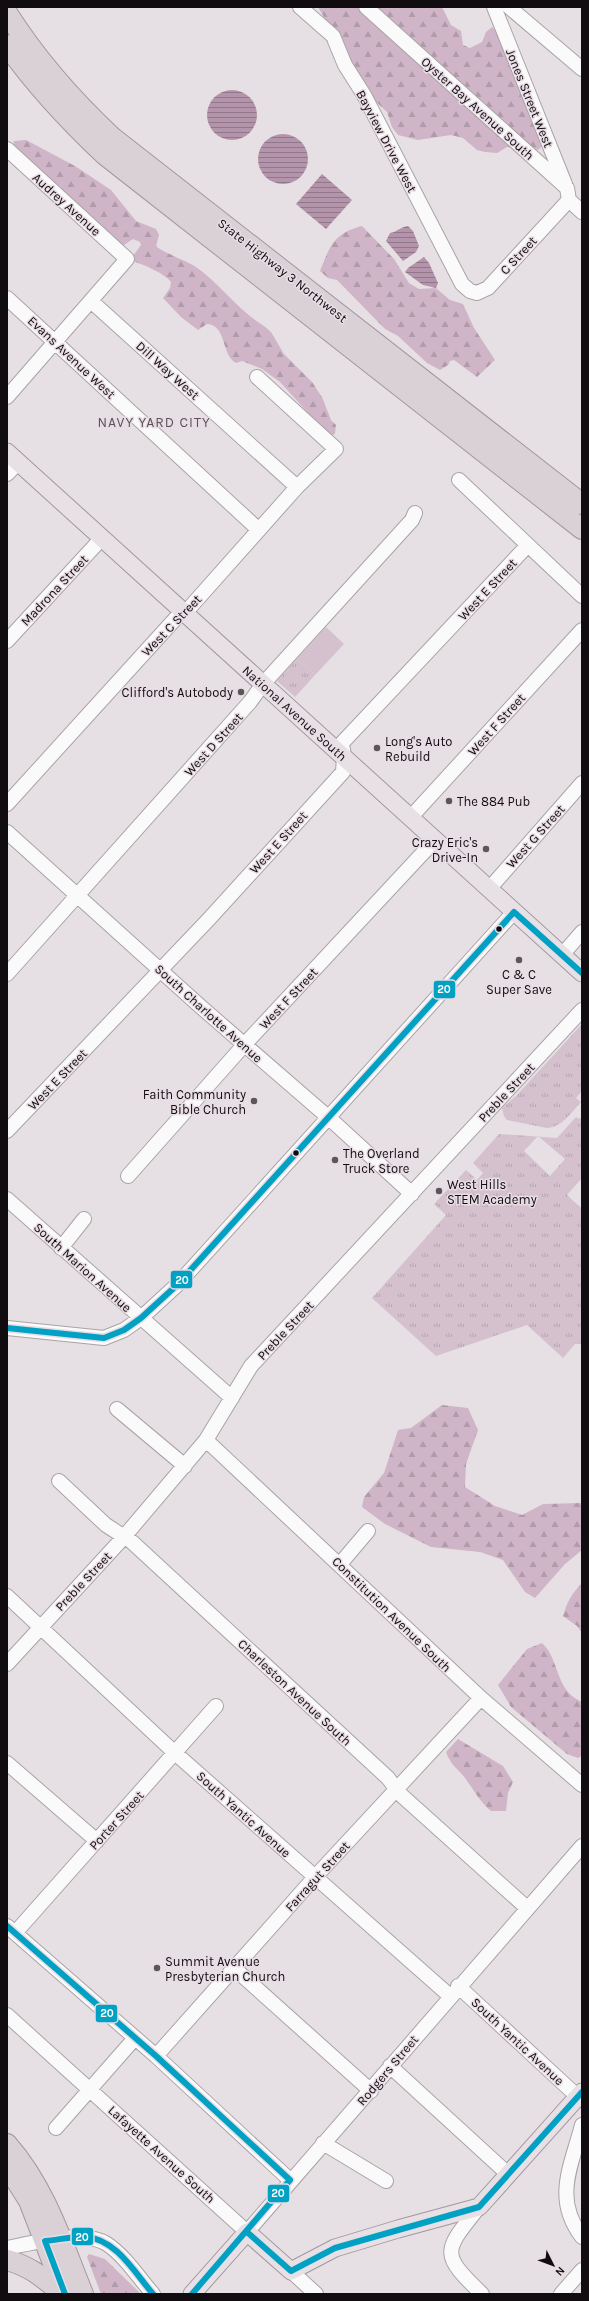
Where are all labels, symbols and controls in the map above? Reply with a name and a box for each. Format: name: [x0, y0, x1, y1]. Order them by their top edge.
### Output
street label: Jones Street West: [503, 47, 556, 150]
street label: Oyster Bay Avenue South: [418, 54, 537, 163]
street label: Bayview Drive West: [353, 87, 420, 195]
street label: Audrey Avenue: [30, 170, 104, 239]
street label: State Highway 3 Northwest: [215, 215, 350, 326]
street label: C Street: [497, 233, 540, 278]
street label: Evans Avenue West: [25, 313, 119, 402]
street label: Dill Way West: [133, 338, 202, 403]
district label: NAVY YARD CITY: [97, 414, 211, 431]
street label: Madrona Street: [18, 552, 91, 629]
street label: West E Street: [455, 555, 520, 623]
street label: West C Street: [138, 591, 204, 659]
street label: National Avenue South: [239, 663, 350, 764]
place label: Clifford's Autobody: [122, 685, 233, 700]
marker: Clifford's Autobody: [236, 687, 246, 697]
street label: West F Street: [465, 690, 528, 758]
street label: West D Street: [181, 709, 246, 779]
place label: Long's Auto Rebuild: [385, 734, 452, 764]
marker: Long's Auto Rebuild: [372, 743, 382, 753]
place label: The 884 Pub: [457, 794, 530, 809]
marker: The 884 Pub: [444, 796, 454, 806]
street label: West G Street: [503, 802, 568, 871]
street label: West E Street: [246, 808, 310, 877]
place label: Crazy Eric's Drive-In: [412, 835, 478, 865]
marker: Crazy Eric's Drive-In: [481, 844, 491, 854]
unlabelled marker: [494, 924, 504, 934]
marker: C & C Super Save: [514, 955, 524, 965]
street label: South Charlotte Avenue: [152, 961, 266, 1066]
street label: West F Street: [256, 965, 321, 1032]
place label: C & C Super Save: [486, 967, 552, 997]
line badge: 20: [433, 980, 456, 999]
text: 20: [437, 983, 451, 996]
street label: West E Street: [25, 1046, 90, 1113]
street label: Preble Street: [475, 1060, 538, 1125]
place label: Faith Community Bible Church: [143, 1087, 246, 1117]
marker: Faith Community Bible Church: [249, 1096, 259, 1106]
place label: The Overland Truck Store: [343, 1146, 420, 1176]
unlabelled marker: [291, 1148, 301, 1158]
marker: The Overland Truck Store: [330, 1155, 340, 1165]
place label: West Hills STEM Academy: [447, 1177, 537, 1207]
marker: West Hills STEM Academy: [434, 1186, 444, 1196]
street label: South Marion Avenue: [31, 1220, 135, 1315]
line badge: 20: [170, 1270, 193, 1289]
text: 20: [175, 1274, 189, 1287]
street label: Preble Street: [254, 1298, 317, 1363]
street label: Preble Street: [52, 1549, 115, 1614]
street label: Constitution Avenue South: [329, 1554, 454, 1675]
street label: Charleston Avenue South: [235, 1636, 354, 1749]
street label: South Yantic Avenue: [194, 1768, 294, 1861]
street label: Porter Street: [86, 1788, 147, 1853]
street label: Farragut Street: [282, 1838, 353, 1914]
place label: Summit Avenue Presbyterian Church: [165, 1954, 285, 1984]
marker: Summit Avenue Presbyterian Church: [152, 1963, 162, 1973]
street label: South Yantic Avenue: [468, 1995, 567, 2088]
line badge: 20: [95, 2004, 118, 2023]
text: 20: [100, 2007, 114, 2020]
street label: Rodgers Street: [354, 2032, 421, 2109]
street label: Lafayette Avenue South: [105, 2102, 218, 2206]
line badge: 20: [267, 2184, 290, 2203]
text: 20: [271, 2187, 285, 2200]
line badge: 20: [71, 2227, 94, 2246]
text: 20: [75, 2231, 89, 2244]
north arrow: [533, 2245, 573, 2285]
text: N: [553, 2264, 568, 2279]

